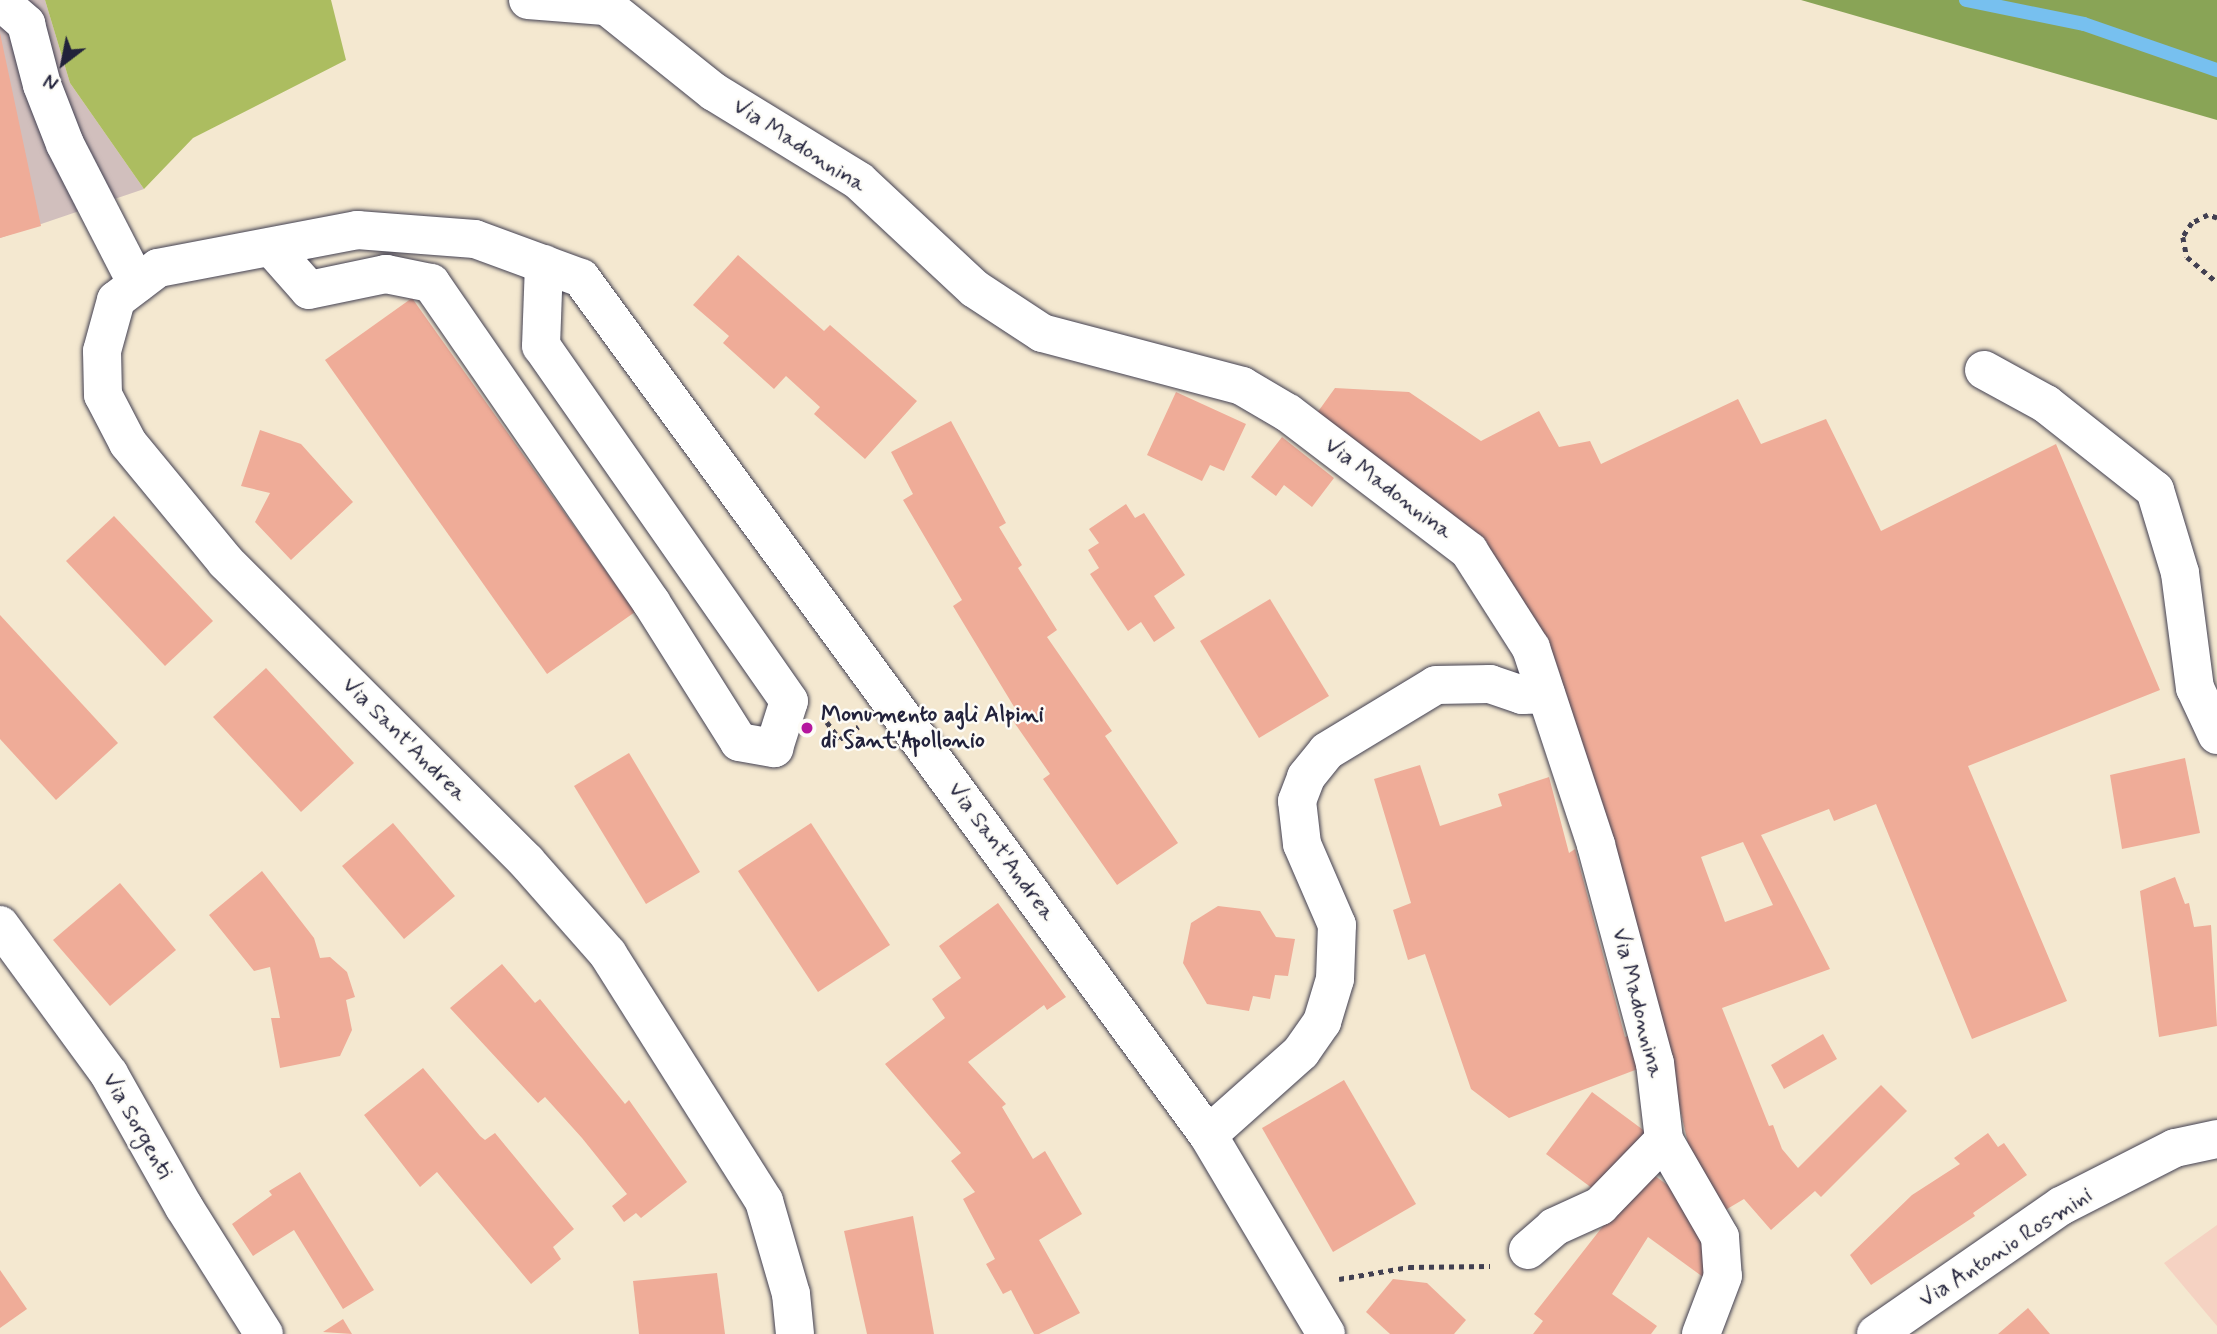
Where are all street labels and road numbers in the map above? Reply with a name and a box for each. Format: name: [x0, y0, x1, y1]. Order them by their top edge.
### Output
street label: Via Madonnina: [729, 94, 869, 198]
street label: Via Madonnina: [1320, 433, 1456, 545]
street label: Via Sant'Andrea: [336, 672, 472, 808]
street label: Via Sant'Andrea: [942, 778, 1060, 926]
street label: Via Madonnina: [1606, 927, 1668, 1079]
street label: Via Sorgenti: [96, 1068, 178, 1184]
street label: Via Antonio Rosmini: [1914, 1182, 2098, 1314]

